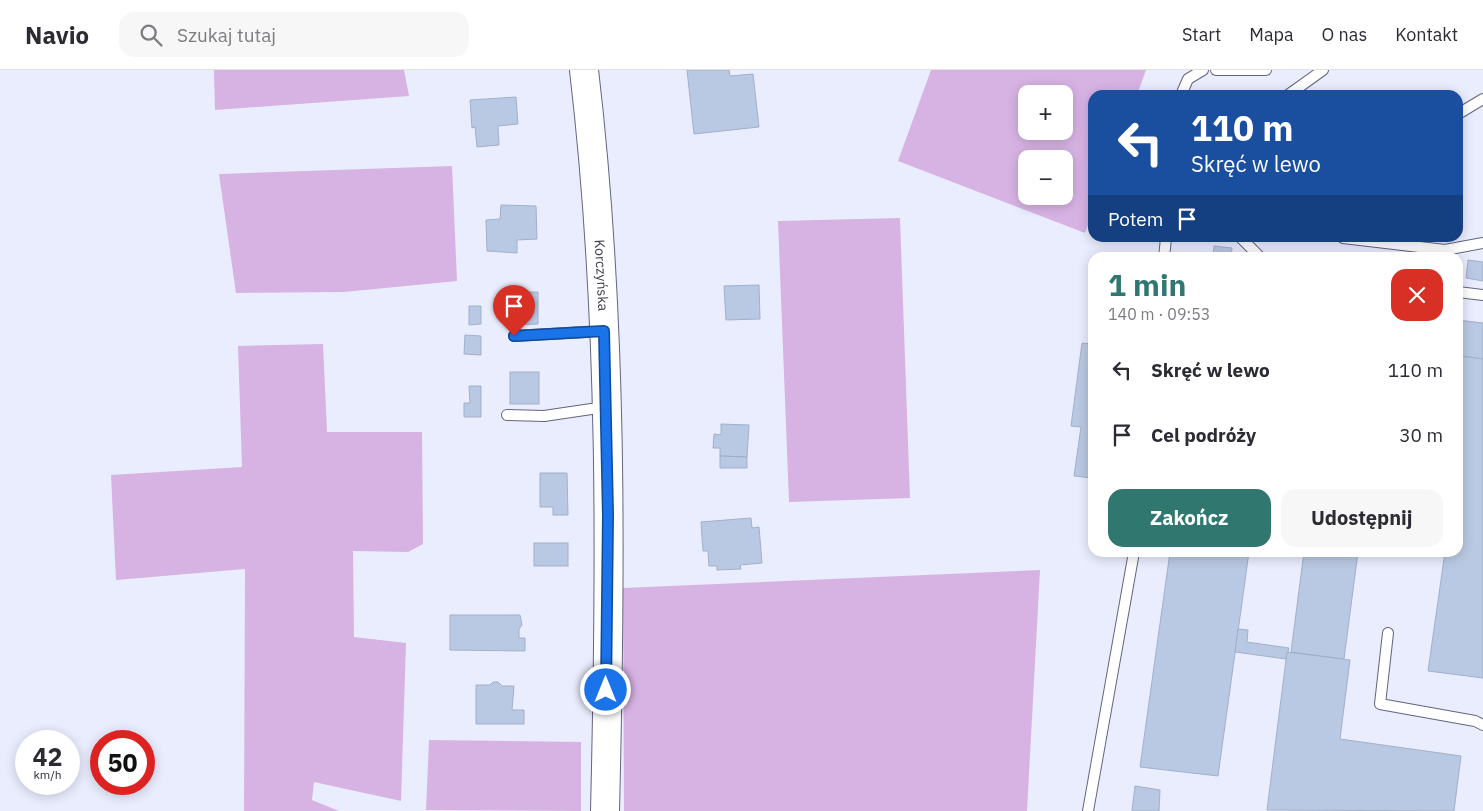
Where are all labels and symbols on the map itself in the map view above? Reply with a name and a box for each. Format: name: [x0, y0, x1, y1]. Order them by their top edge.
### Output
street label: Korczyńska: [590, 239, 612, 312]
pin: [493, 285, 535, 336]
position arrow: [579, 663, 631, 715]
speed limit sign: 50: [90, 730, 155, 795]

